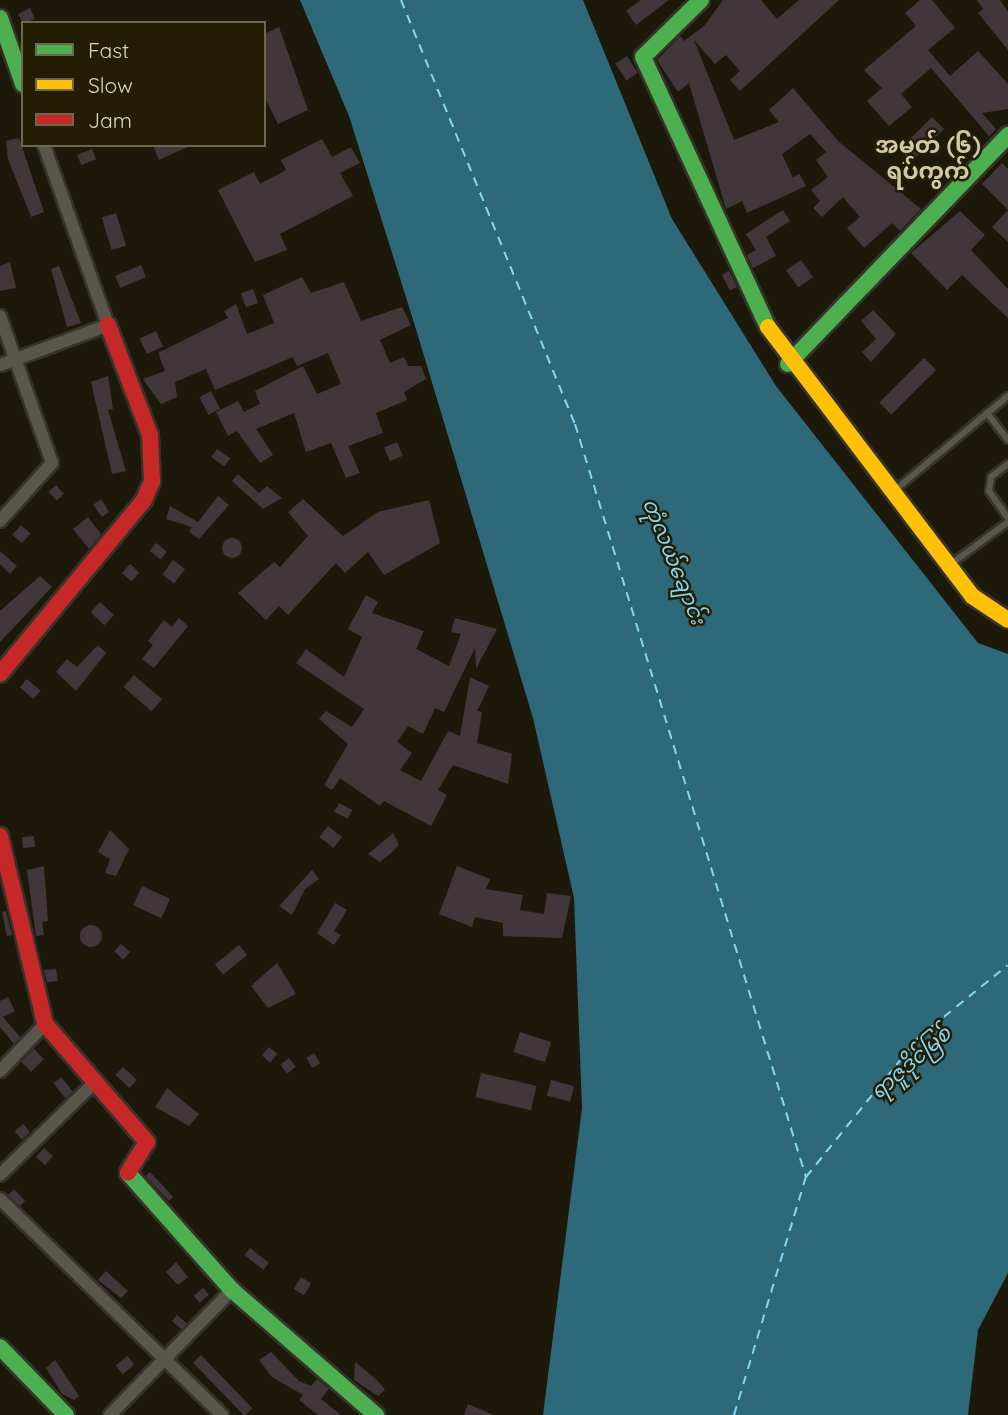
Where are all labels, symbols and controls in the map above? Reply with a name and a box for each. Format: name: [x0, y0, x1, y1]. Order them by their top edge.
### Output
legend: [21, 21, 266, 147]
text: Fast: [88, 37, 129, 63]
text: Slow: [88, 72, 133, 98]
text: Jam: [88, 107, 132, 133]
district label: အမှတ် (၆) ရပ်ကွက်: [875, 131, 981, 185]
water label: တုံလယ်ချောင်း: [638, 494, 712, 628]
water label: ရာဇူဒိုင်မြစ်: [865, 1020, 955, 1104]

